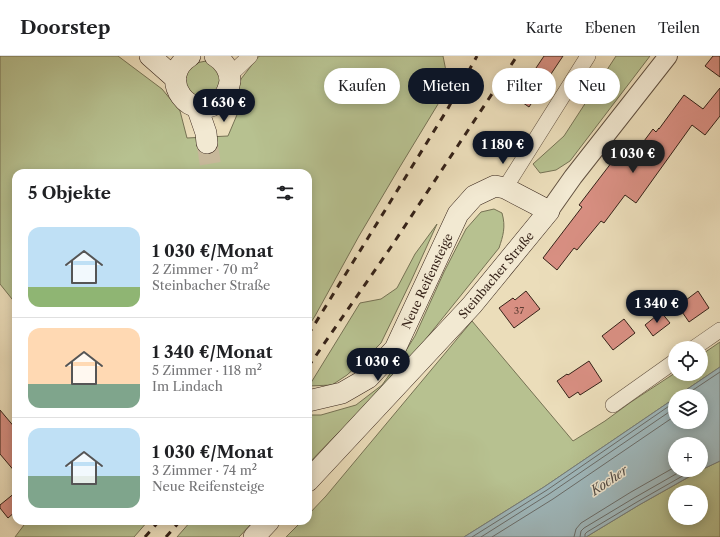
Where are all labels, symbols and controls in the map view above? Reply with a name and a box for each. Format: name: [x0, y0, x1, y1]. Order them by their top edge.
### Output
text: Doorstep: [20, 16, 110, 39]
text: Karte: [526, 19, 563, 37]
text: Ebenen: [585, 19, 636, 37]
text: Teilen: [658, 19, 700, 37]
chip: Kaufen: [324, 68, 400, 104]
chip: Mieten: [408, 68, 484, 104]
chip: Filter: [492, 68, 556, 104]
chip: Neu: [564, 68, 620, 104]
pin: 1 630 €: [187, 89, 261, 123]
text: 1 630 €: [202, 94, 246, 110]
pin: 1 180 €: [466, 131, 540, 165]
text: 1 180 €: [482, 136, 524, 152]
pin: 1 030 €: [596, 140, 670, 174]
text: 1 030 €: [611, 145, 655, 161]
icon: filters: [274, 182, 296, 204]
text: 5 Objekte: [28, 183, 111, 203]
street label: Steinbacher Straße: [455, 228, 537, 322]
street label: Neue Reifensteige: [398, 231, 456, 331]
text: 1 030 €/Monat: [152, 241, 273, 261]
icon: home: [60, 243, 108, 291]
text: 2 Zimmer · 70 m²: [152, 261, 259, 277]
text: Steinbacher Straße: [152, 277, 270, 293]
pin: 1 340 €: [620, 290, 694, 324]
text: 1 340 €: [635, 295, 679, 311]
house number: 37: [514, 304, 524, 317]
map controls: [668, 341, 708, 525]
button: locate: [668, 341, 708, 381]
text: 1 340 €/Monat: [152, 342, 273, 362]
icon: home: [60, 344, 108, 392]
pin: 1 030 €: [341, 348, 415, 382]
text: 1 030 €: [356, 353, 400, 369]
text: 5 Zimmer · 118 m²: [152, 362, 262, 378]
text: Im Lindach: [152, 378, 223, 394]
button: layers: [668, 389, 708, 429]
button: +: [668, 437, 708, 477]
text: 1 030 €/Monat: [152, 442, 273, 462]
icon: home: [60, 444, 108, 492]
water label: Kocher: [586, 461, 632, 499]
text: 3 Zimmer · 74 m²: [152, 462, 257, 478]
text: Neue Reifensteige: [152, 478, 265, 494]
button: −: [668, 485, 708, 525]

